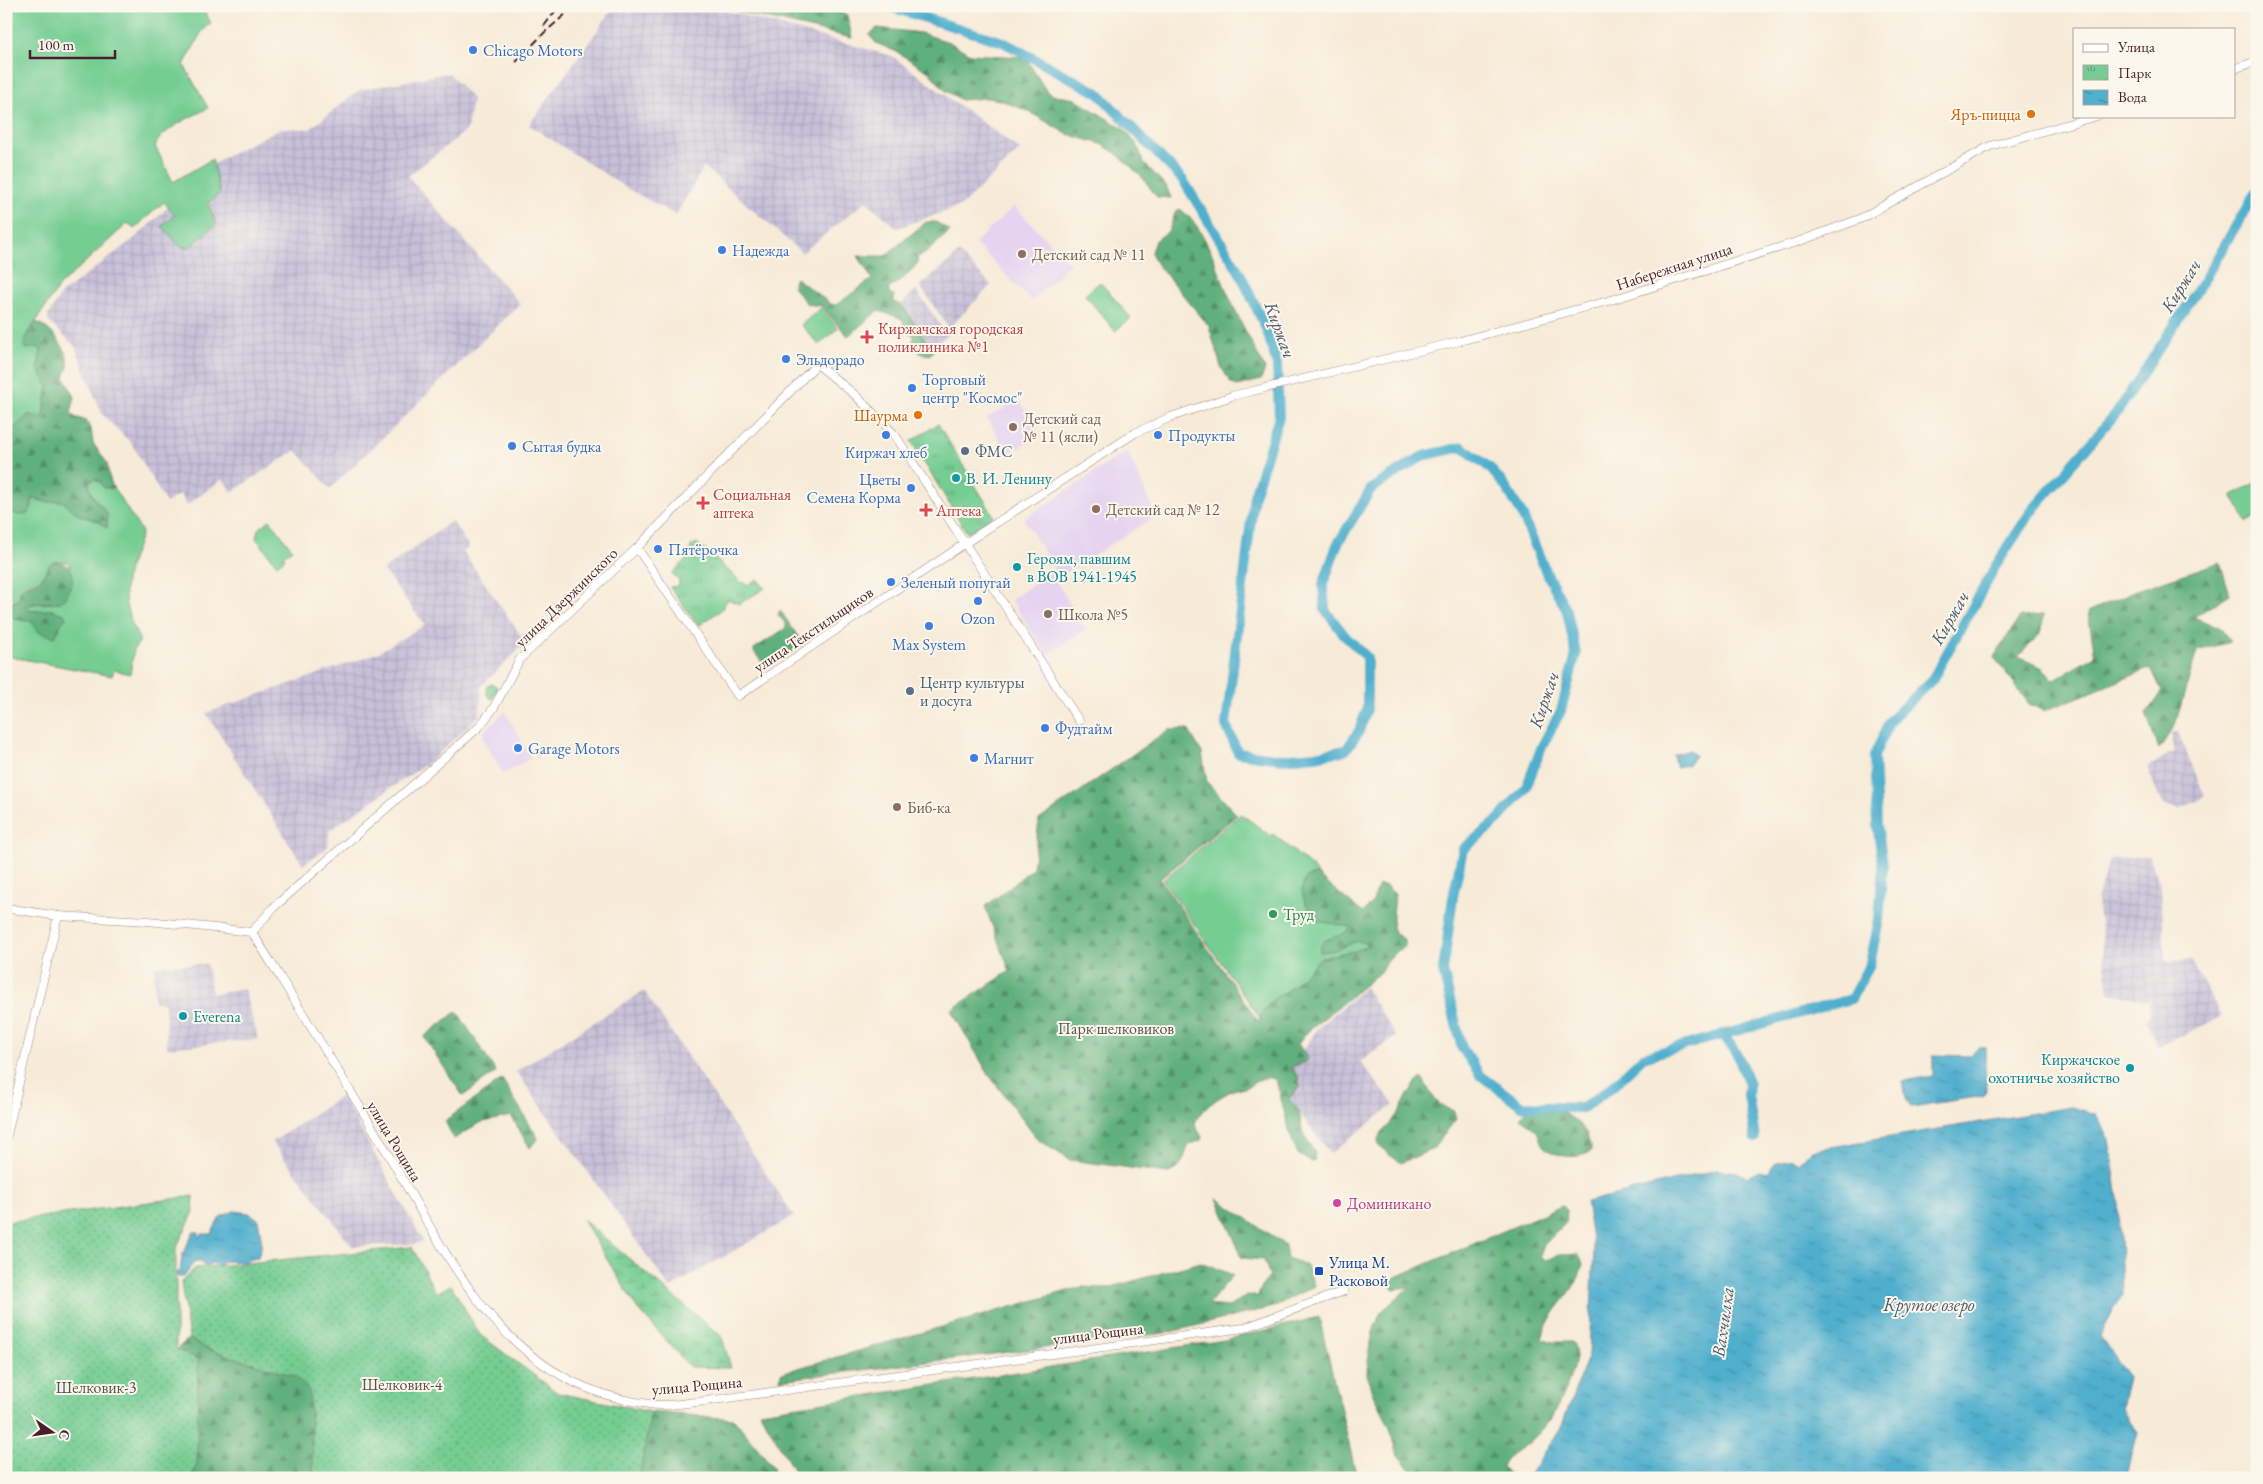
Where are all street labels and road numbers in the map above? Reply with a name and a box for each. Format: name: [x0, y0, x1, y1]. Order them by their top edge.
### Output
street label: Набережная улица: [1613, 238, 1735, 295]
street label: улица Дзержинского: [510, 543, 622, 652]
street label: улица Текстильщиков: [749, 581, 877, 677]
street label: улица Рощина: [362, 1097, 427, 1186]
street label: улица Рощина: [1052, 1317, 1145, 1349]
street label: улица Рощина: [651, 1371, 744, 1400]

